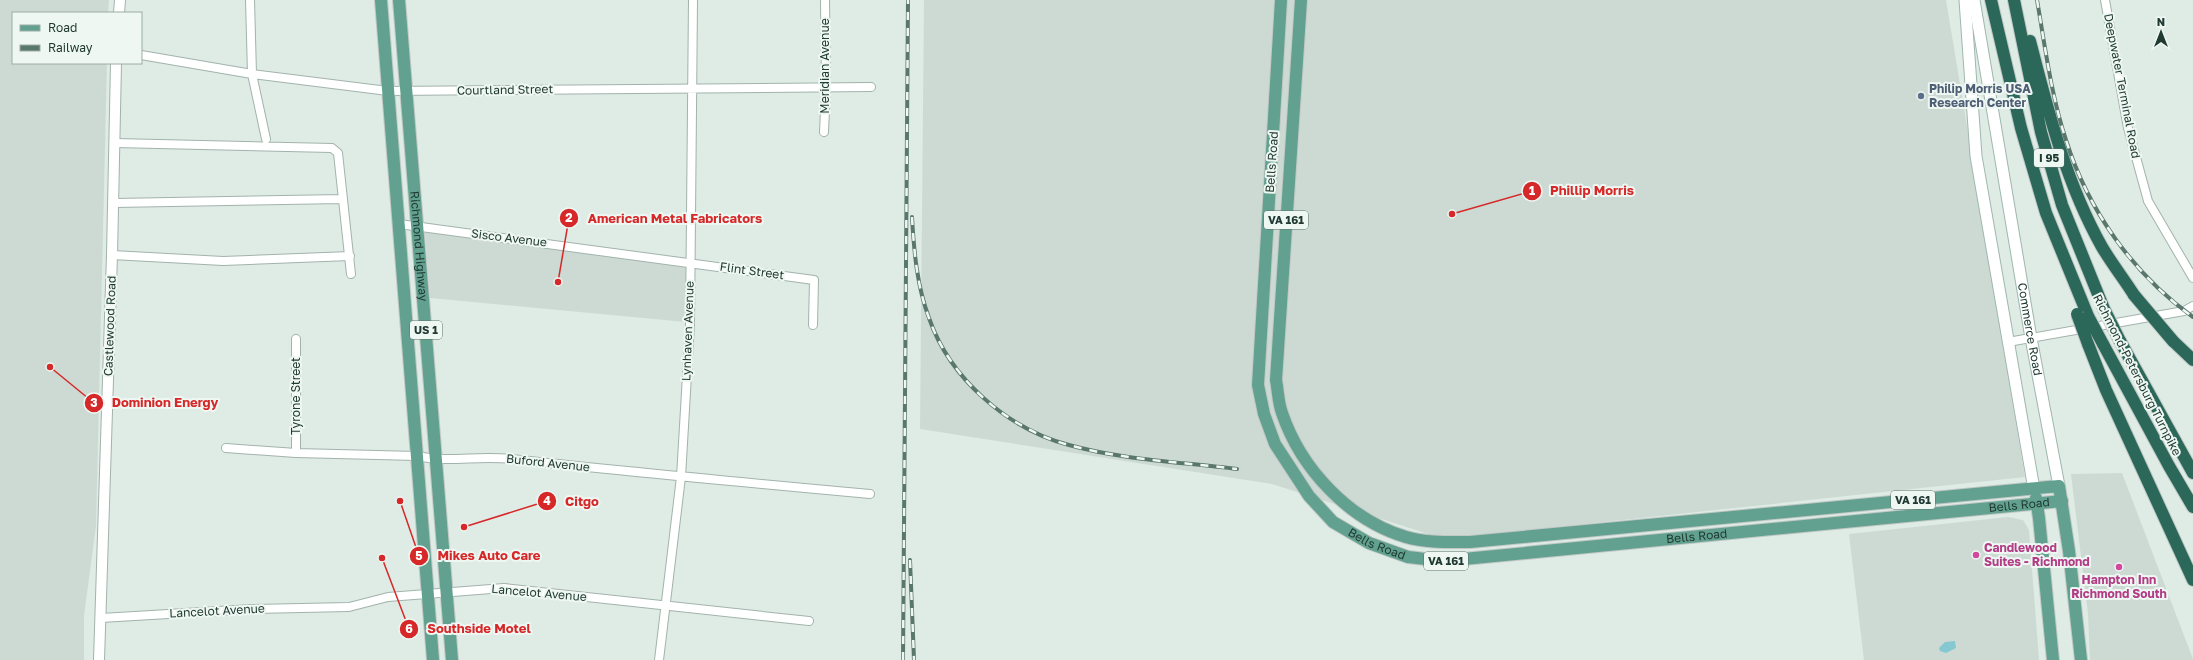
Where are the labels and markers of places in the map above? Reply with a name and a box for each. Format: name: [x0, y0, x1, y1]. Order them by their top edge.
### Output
place label: Philip Morris USA Research Center: [1929, 81, 2031, 110]
marker: Philip Morris USA Research Center: [1916, 91, 1926, 101]
callout: Phillip Morris: [1522, 178, 1642, 203]
callout: American Metal Fabricators: [559, 205, 770, 230]
callout: Dominion Energy: [84, 390, 227, 415]
callout: Citgo: [537, 489, 607, 514]
place label: Candlewood Suites - Richmond: [1984, 540, 2090, 569]
callout: Mikes Auto Care: [409, 543, 548, 568]
marker: Candlewood Suites - Richmond: [1971, 550, 1981, 560]
marker: Hampton Inn Richmond South: [2114, 562, 2124, 572]
place label: Hampton Inn Richmond South: [2071, 572, 2167, 601]
callout: Southside Motel: [399, 616, 539, 641]

